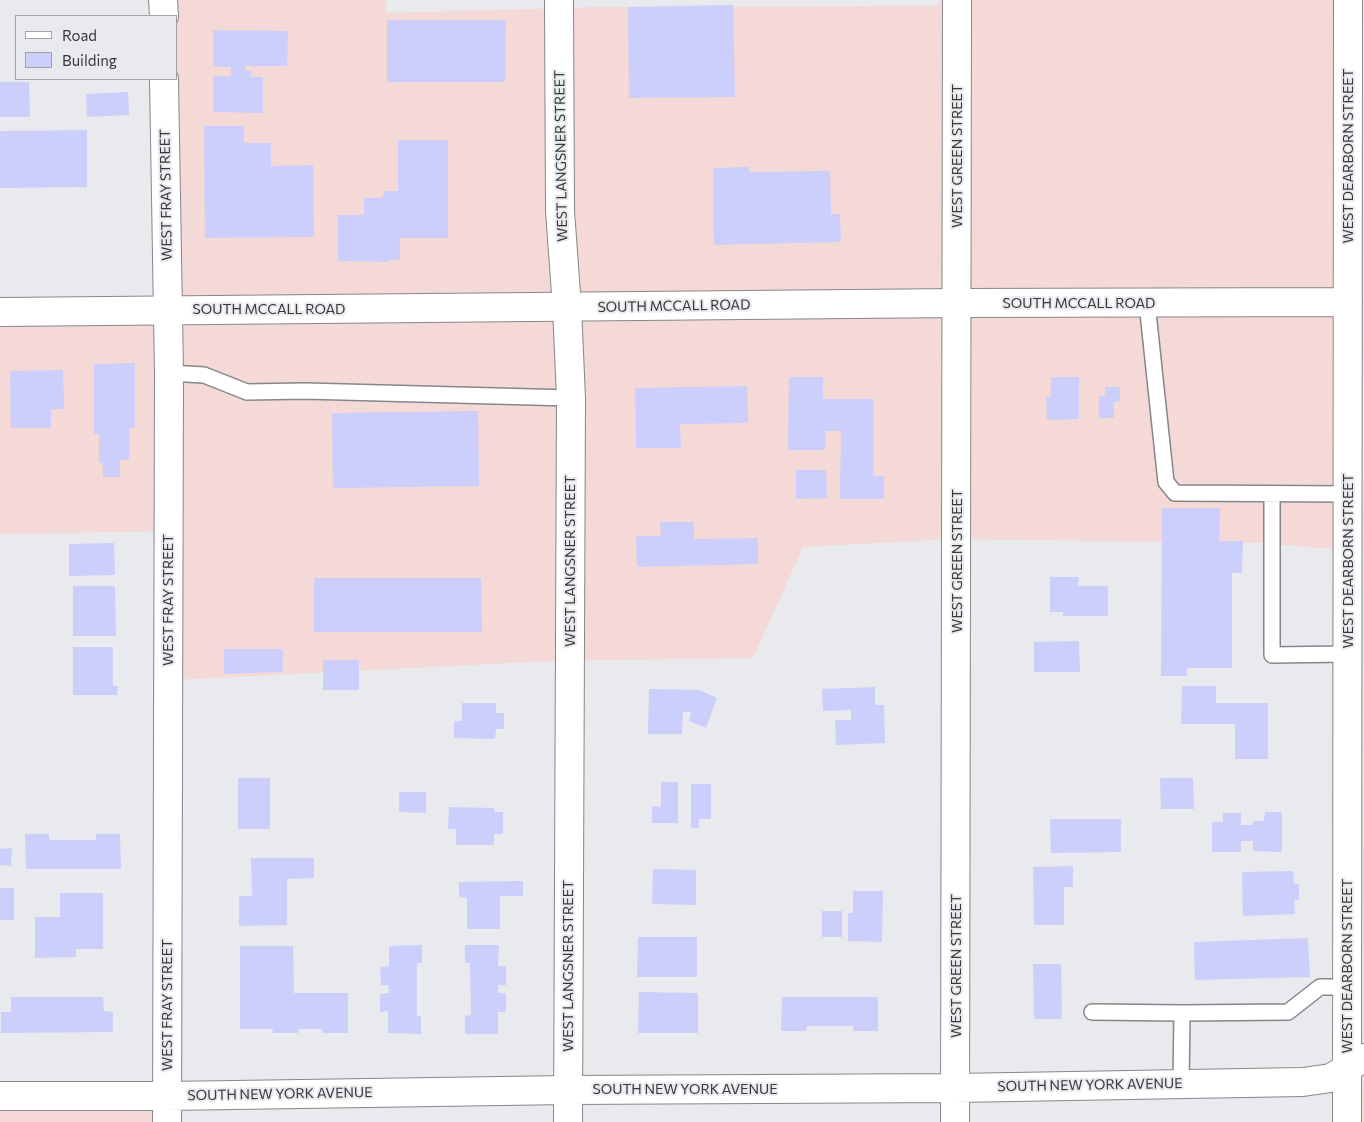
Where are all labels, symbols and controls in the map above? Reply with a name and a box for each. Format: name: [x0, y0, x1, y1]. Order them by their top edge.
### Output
legend: [15, 15, 178, 80]
text: Road: [62, 26, 97, 44]
text: Building: [62, 51, 117, 69]
street label: WEST DEARBORN STREET: [1340, 68, 1356, 244]
street label: WEST LANGSNER STREET: [551, 70, 571, 242]
street label: WEST GREEN STREET: [949, 84, 965, 228]
street label: WEST FRAY STREET: [156, 129, 176, 261]
street label: SOUTH MCCALL ROAD: [1003, 295, 1155, 311]
street label: SOUTH MCCALL ROAD: [597, 296, 751, 316]
street label: SOUTH MCCALL ROAD: [193, 301, 345, 317]
street label: WEST DEARBORN STREET: [1340, 473, 1356, 649]
street label: WEST LANGSNER STREET: [562, 475, 578, 647]
street label: WEST GREEN STREET: [949, 489, 965, 633]
street label: WEST FRAY STREET: [160, 534, 176, 666]
street label: WEST DEARBORN STREET: [1339, 878, 1355, 1054]
street label: WEST LANGSNER STREET: [560, 880, 576, 1052]
street label: WEST GREEN STREET: [948, 894, 964, 1038]
street label: WEST FRAY STREET: [159, 939, 175, 1071]
street label: SOUTH NEW YORK AVENUE: [997, 1075, 1183, 1095]
street label: SOUTH NEW YORK AVENUE: [593, 1081, 777, 1097]
street label: SOUTH NEW YORK AVENUE: [187, 1084, 373, 1104]

